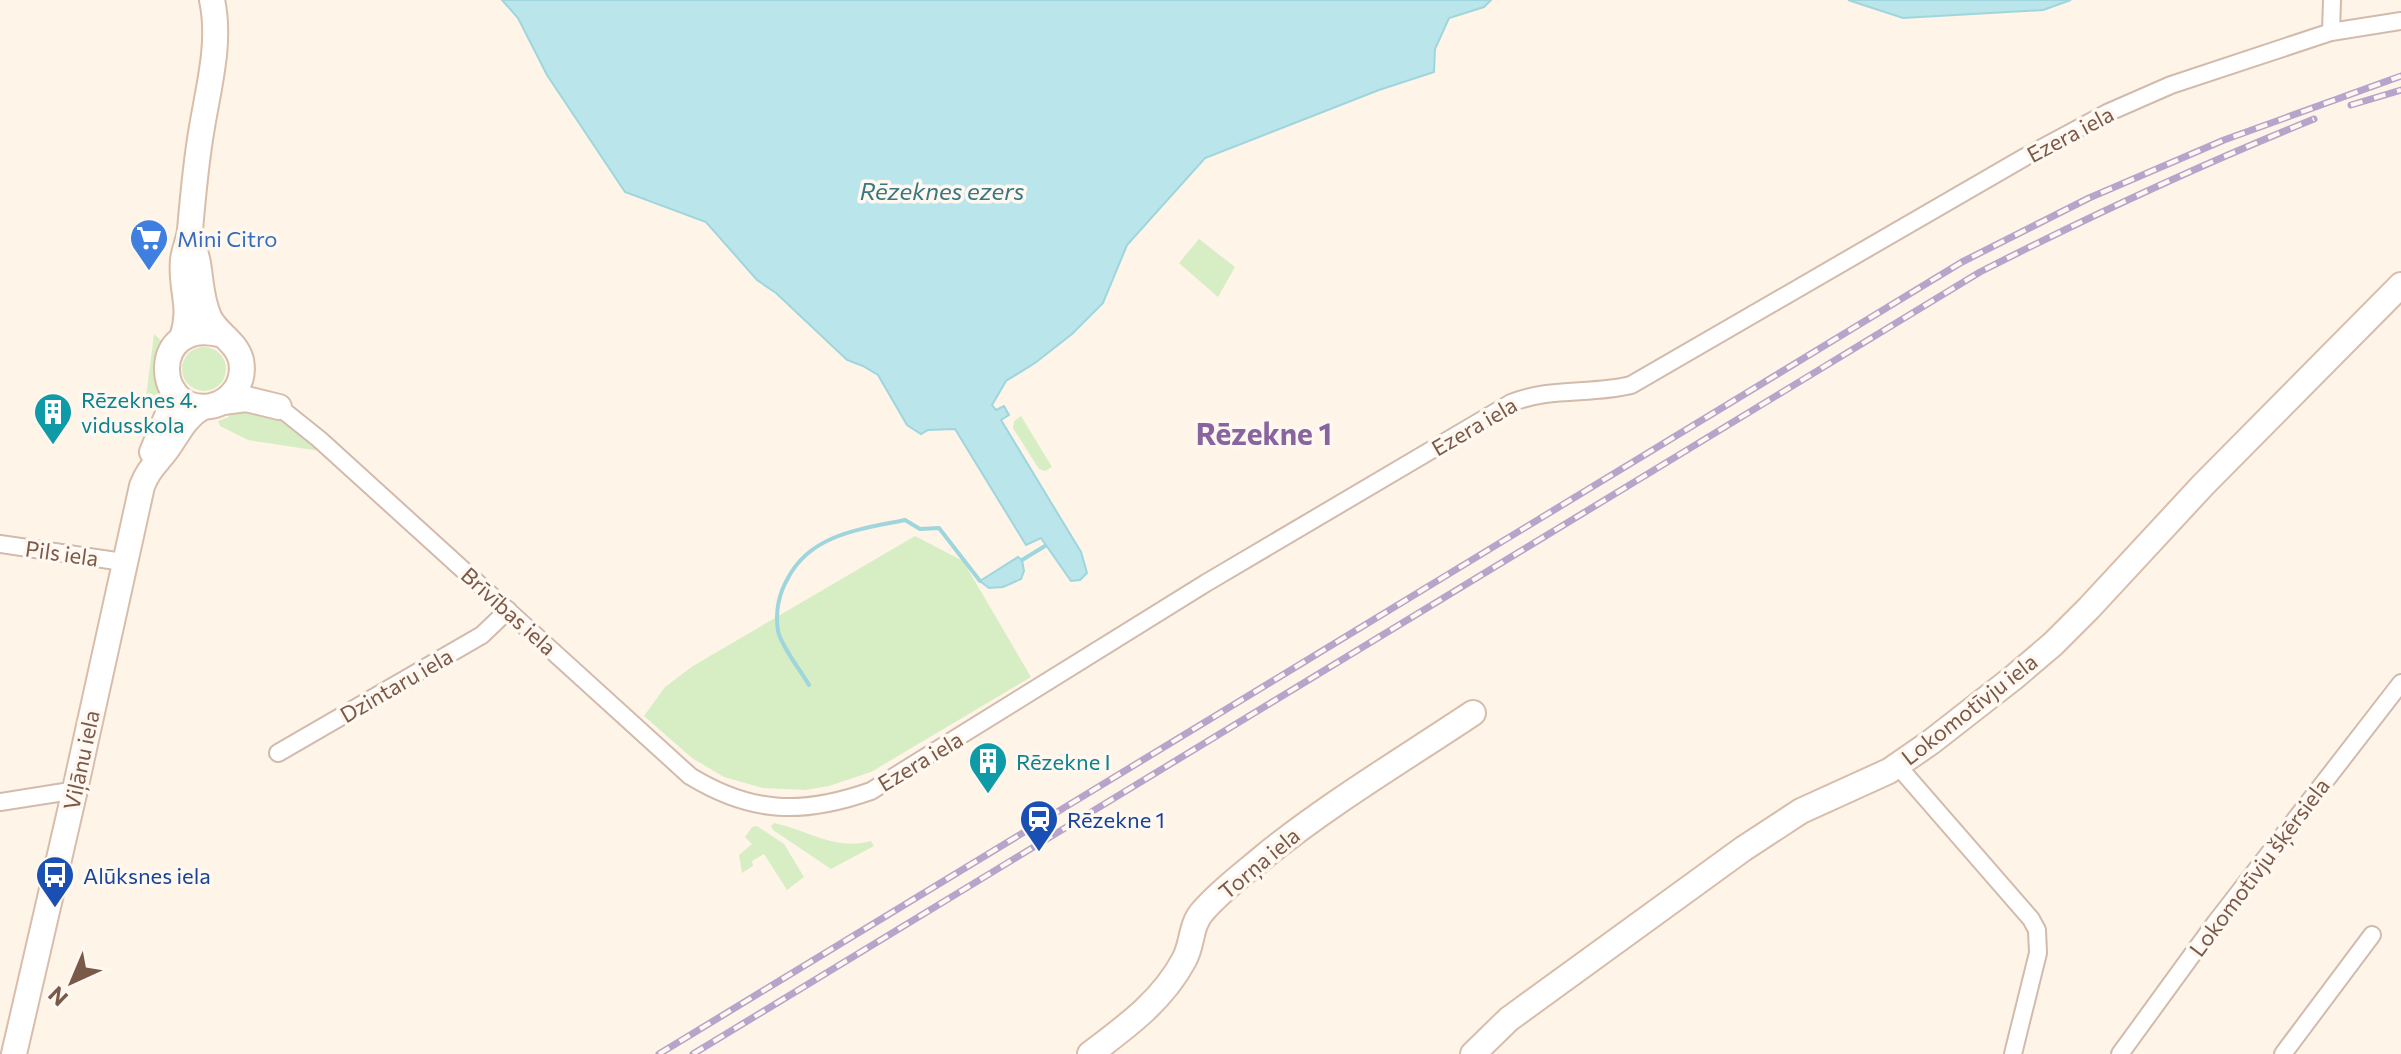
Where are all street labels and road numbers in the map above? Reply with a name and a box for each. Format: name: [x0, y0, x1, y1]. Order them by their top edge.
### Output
street label: Ezera iela: [2022, 100, 2118, 168]
street label: Ezera iela: [1426, 391, 1522, 461]
street label: Pils iela: [24, 535, 100, 571]
street label: Brīvības iela: [456, 561, 562, 661]
street label: Dzintaru iela: [335, 642, 457, 728]
street label: Lokomotīvju iela: [1896, 648, 2042, 770]
street label: Viļānu iela: [57, 708, 106, 813]
street label: Ezera iela: [873, 725, 967, 797]
street label: Lokomotīvju šķērsiela: [2183, 772, 2336, 962]
street label: Torņa iela: [1213, 821, 1305, 905]

